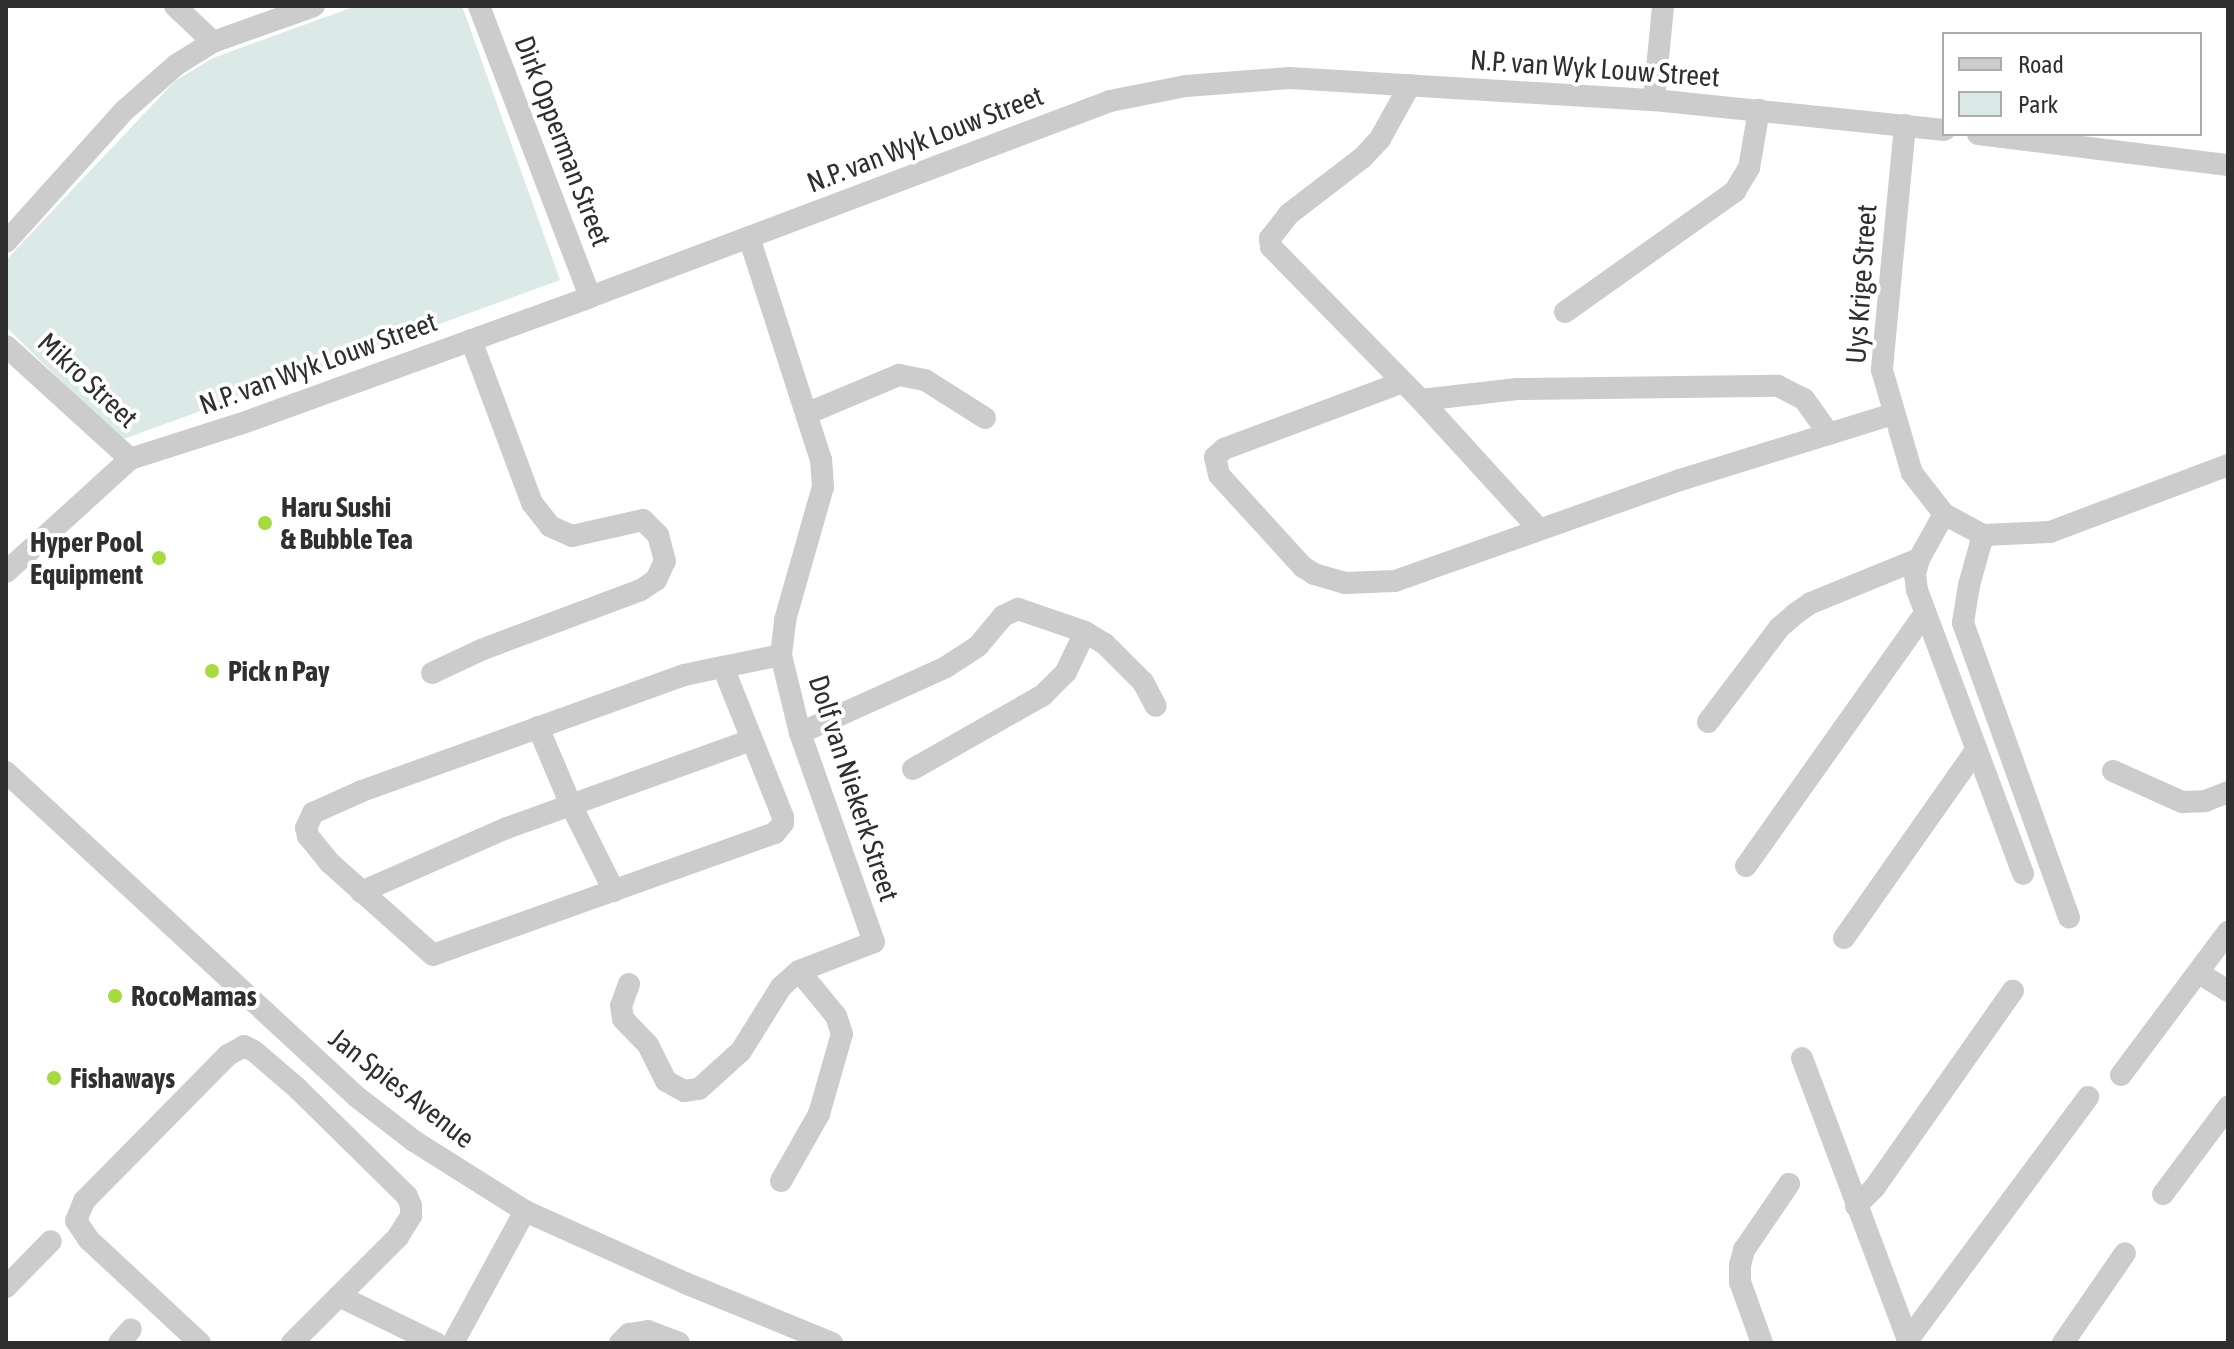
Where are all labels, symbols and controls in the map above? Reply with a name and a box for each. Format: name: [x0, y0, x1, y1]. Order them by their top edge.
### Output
street label: Dirk Opperman Street: [507, 31, 619, 251]
legend: [1942, 32, 2202, 136]
street label: N.P. van Wyk Louw Street: [1469, 43, 1721, 93]
text: Road: [2018, 51, 2064, 78]
street label: N.P. van Wyk Louw Street: [802, 78, 1048, 200]
text: Park: [2018, 91, 2058, 118]
street label: Uys Krige Street: [1839, 203, 1883, 365]
street label: N.P. van Wyk Louw Street: [195, 304, 441, 422]
street label: Mikro Street: [31, 325, 145, 435]
place label: Haru Sushi & Bubble Tea: [281, 490, 413, 556]
marker: Haru Sushi & Bubble Tea: [256, 514, 274, 532]
place label: Hyper Pool Equipment: [30, 525, 143, 591]
marker: Hyper Pool Equipment: [150, 549, 168, 567]
place label: Pick n Pay: [228, 654, 330, 688]
marker: Pick n Pay: [203, 662, 221, 680]
street label: Dolf van Niekerk Street: [802, 671, 906, 905]
place label: RocoMamas: [131, 979, 257, 1013]
marker: RocoMamas: [106, 987, 124, 1005]
street label: Jan Spies Avenue: [323, 1021, 481, 1155]
place label: Fishaways: [70, 1061, 175, 1095]
marker: Fishaways: [45, 1069, 63, 1087]

